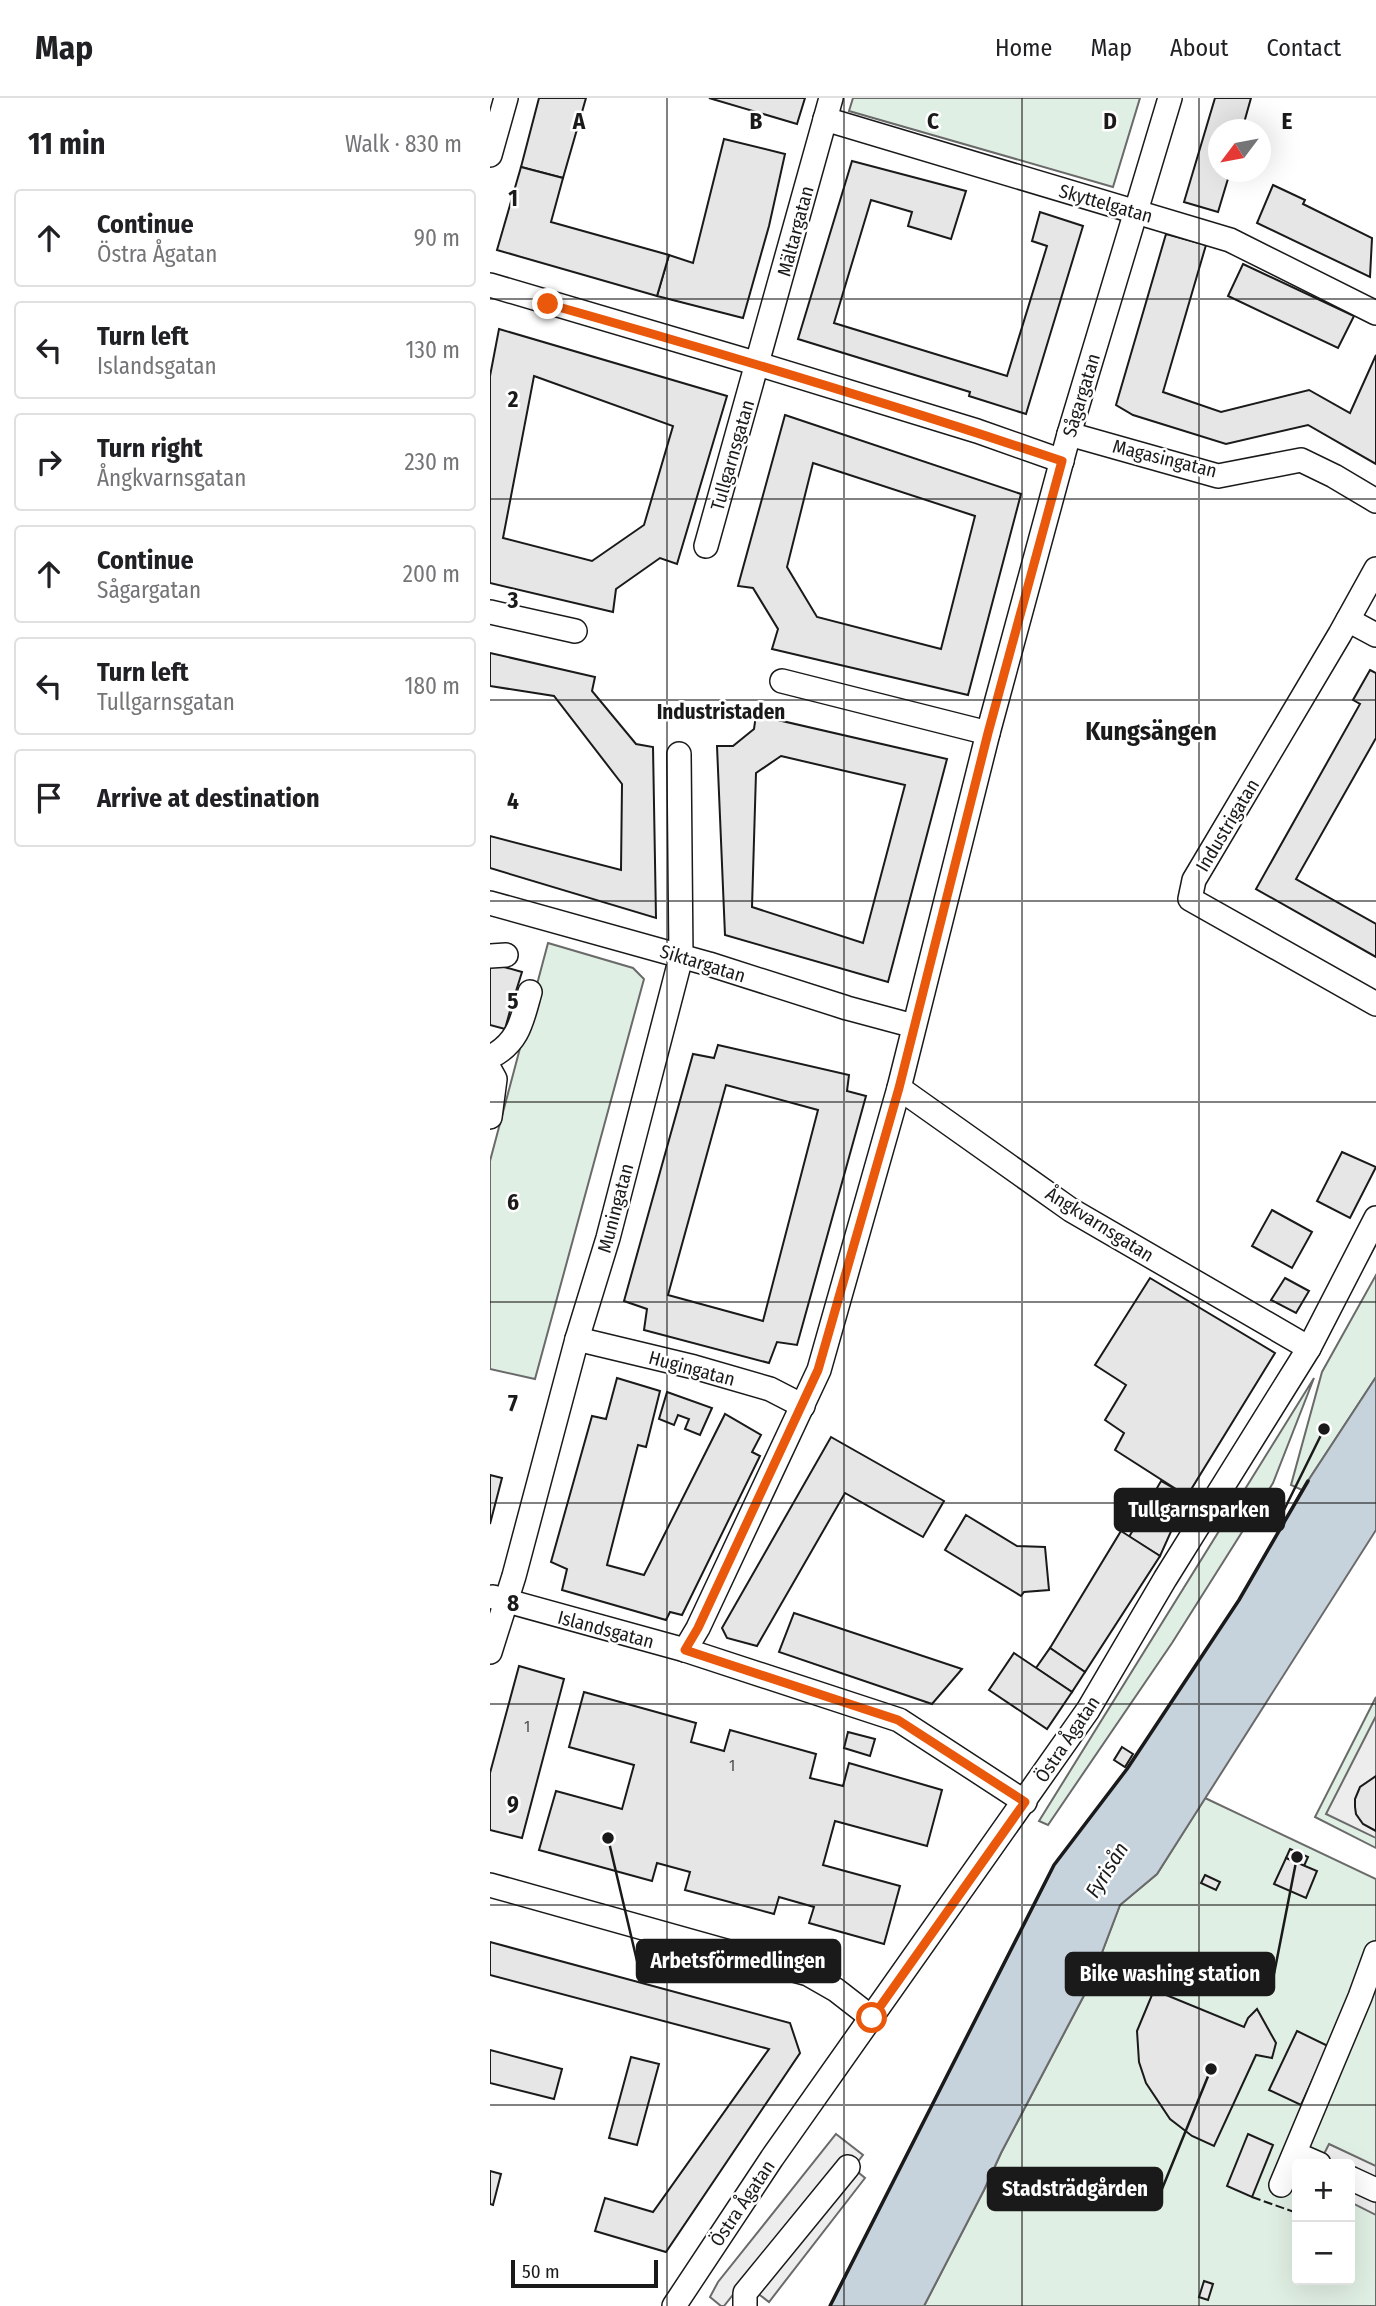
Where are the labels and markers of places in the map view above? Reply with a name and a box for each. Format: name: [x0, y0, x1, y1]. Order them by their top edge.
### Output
callout: Tullgarnsparken: [1115, 1489, 1284, 1531]
callout: Arbetsförmedlingen: [637, 1940, 840, 1982]
callout: Bike washing station: [1066, 1953, 1274, 1995]
callout: Stadsträdgården: [988, 2168, 1162, 2210]

